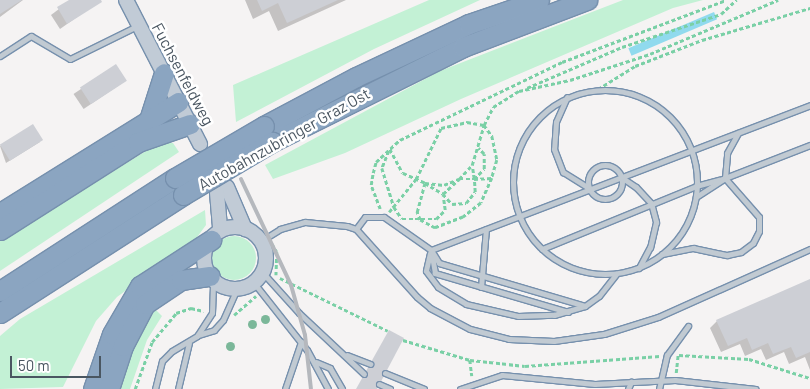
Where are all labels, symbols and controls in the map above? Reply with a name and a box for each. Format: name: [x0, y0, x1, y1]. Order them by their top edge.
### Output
street label: Fuchsenfeldweg: [148, 19, 218, 129]
street label: Autobahnzubringer Graz Ost: [195, 84, 373, 194]
scale bar: [12, 346, 104, 378]
text: 50 m: [18, 356, 50, 374]

